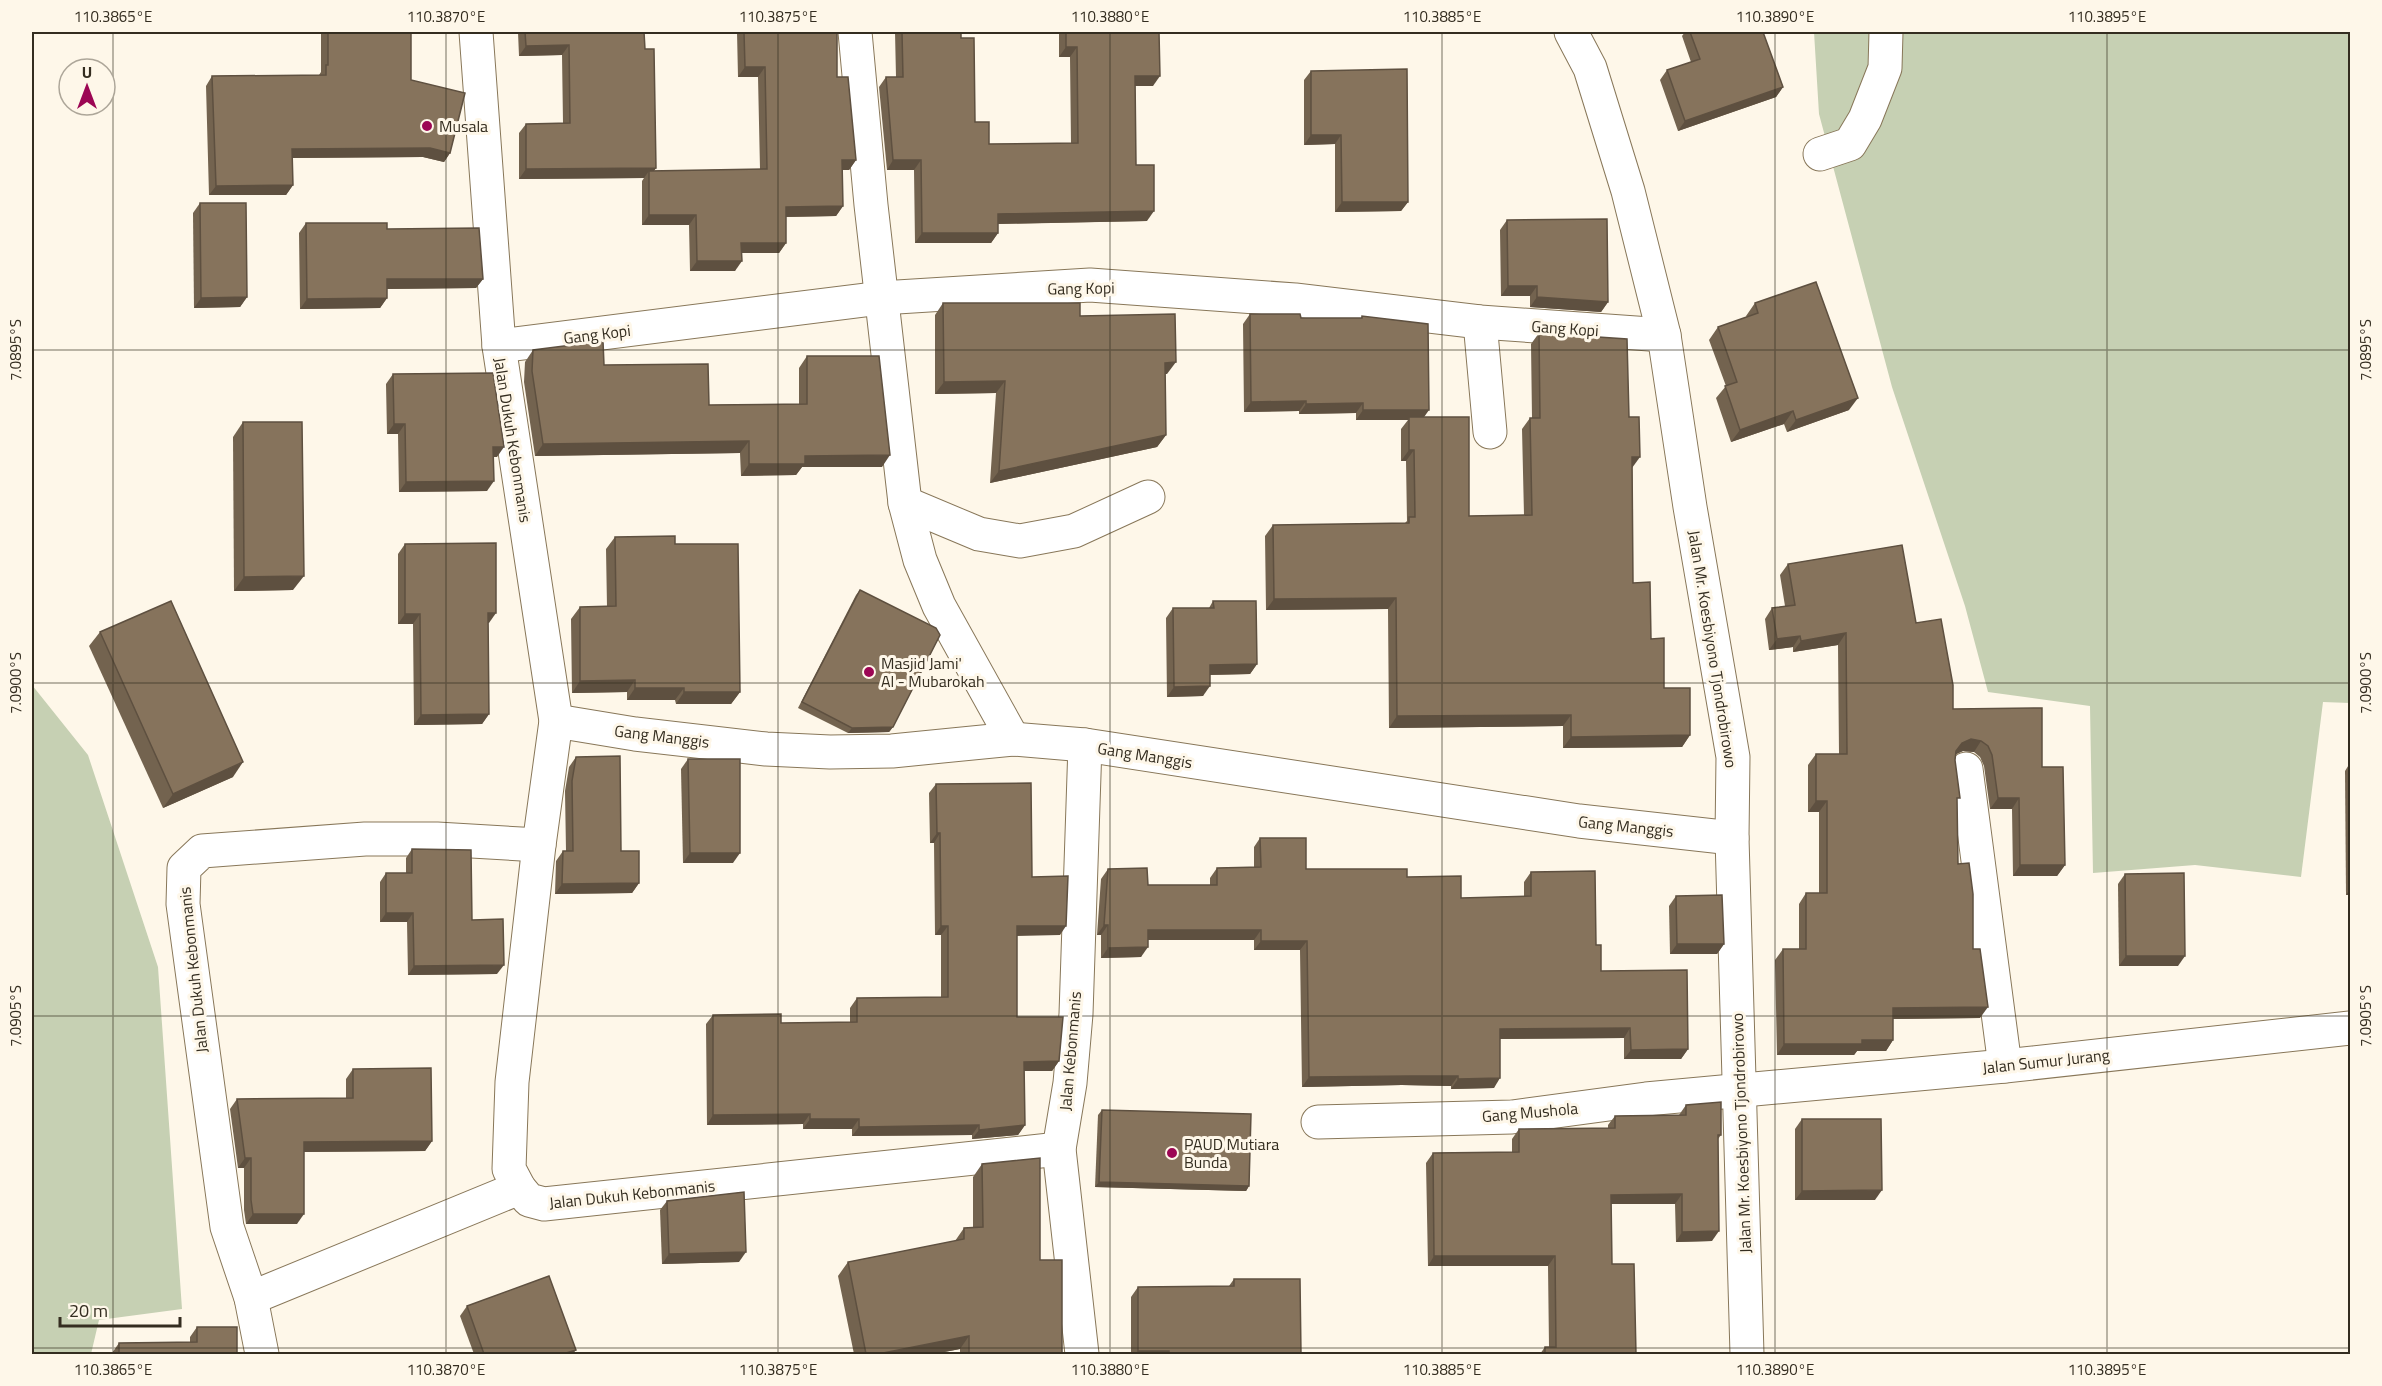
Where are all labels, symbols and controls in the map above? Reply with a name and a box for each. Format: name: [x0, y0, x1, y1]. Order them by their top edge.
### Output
text: 110.3865°E: [74, 5, 152, 28]
text: 110.3870°E: [407, 5, 485, 28]
text: 110.3875°E: [739, 5, 817, 28]
text: 110.3880°E: [1071, 5, 1149, 28]
text: 110.3885°E: [1403, 5, 1481, 28]
text: 110.3890°E: [1736, 5, 1814, 28]
text: 110.3895°E: [2068, 5, 2146, 28]
north arrow: [57, 57, 117, 117]
text: U: [82, 60, 92, 84]
place label: Musala: [439, 114, 488, 138]
marker: Musala: [420, 119, 434, 133]
street label: Gang Kopi: [1047, 275, 1115, 301]
street label: Gang Kopi: [1531, 314, 1599, 342]
street label: Gang Kopi: [562, 318, 632, 350]
text: 7.0895°S: [4, 319, 27, 381]
text: 7.0895°S: [2354, 319, 2377, 381]
street label: Jalan Dukuh Kebonmanis: [488, 356, 538, 524]
street label: Jalan Mr. Koesbiyono Tjondrobirowo: [1682, 528, 1744, 770]
place label: Masjid Jami' Al - Mubarokah: [881, 651, 985, 693]
text: 7.0900°S: [4, 652, 27, 714]
text: 7.0900°S: [2354, 652, 2377, 714]
marker: Masjid Jami' Al - Mubarokah: [862, 665, 876, 679]
street label: Gang Manggis: [613, 718, 711, 754]
street label: Gang Manggis: [1096, 736, 1194, 774]
street label: Gang Manggis: [1577, 809, 1675, 843]
street label: Jalan Dukuh Kebonmanis: [172, 886, 214, 1054]
text: 7.0905°S: [4, 985, 27, 1047]
text: 7.0905°S: [2354, 985, 2377, 1047]
street label: Jalan Kebonmanis: [1053, 990, 1087, 1112]
street label: Jalan Mr. Koesbiyono Tjondrobirowo: [1725, 1012, 1757, 1254]
street label: Jalan Sumur Jurang: [1981, 1042, 2111, 1080]
street label: Gang Mushola: [1481, 1096, 1579, 1128]
place label: PAUD Mutiara Bunda: [1184, 1132, 1279, 1174]
marker: PAUD Mutiara Bunda: [1165, 1146, 1179, 1160]
street label: Jalan Dukuh Kebonmanis: [548, 1173, 716, 1215]
scale bar: [60, 1290, 180, 1328]
text: 20 m: [69, 1297, 108, 1324]
text: 110.3865°E: [74, 1358, 152, 1381]
text: 110.3870°E: [407, 1358, 485, 1381]
text: 110.3875°E: [739, 1358, 817, 1381]
text: 110.3880°E: [1071, 1358, 1149, 1381]
text: 110.3885°E: [1403, 1358, 1481, 1381]
text: 110.3890°E: [1736, 1358, 1814, 1381]
text: 110.3895°E: [2068, 1358, 2146, 1381]

